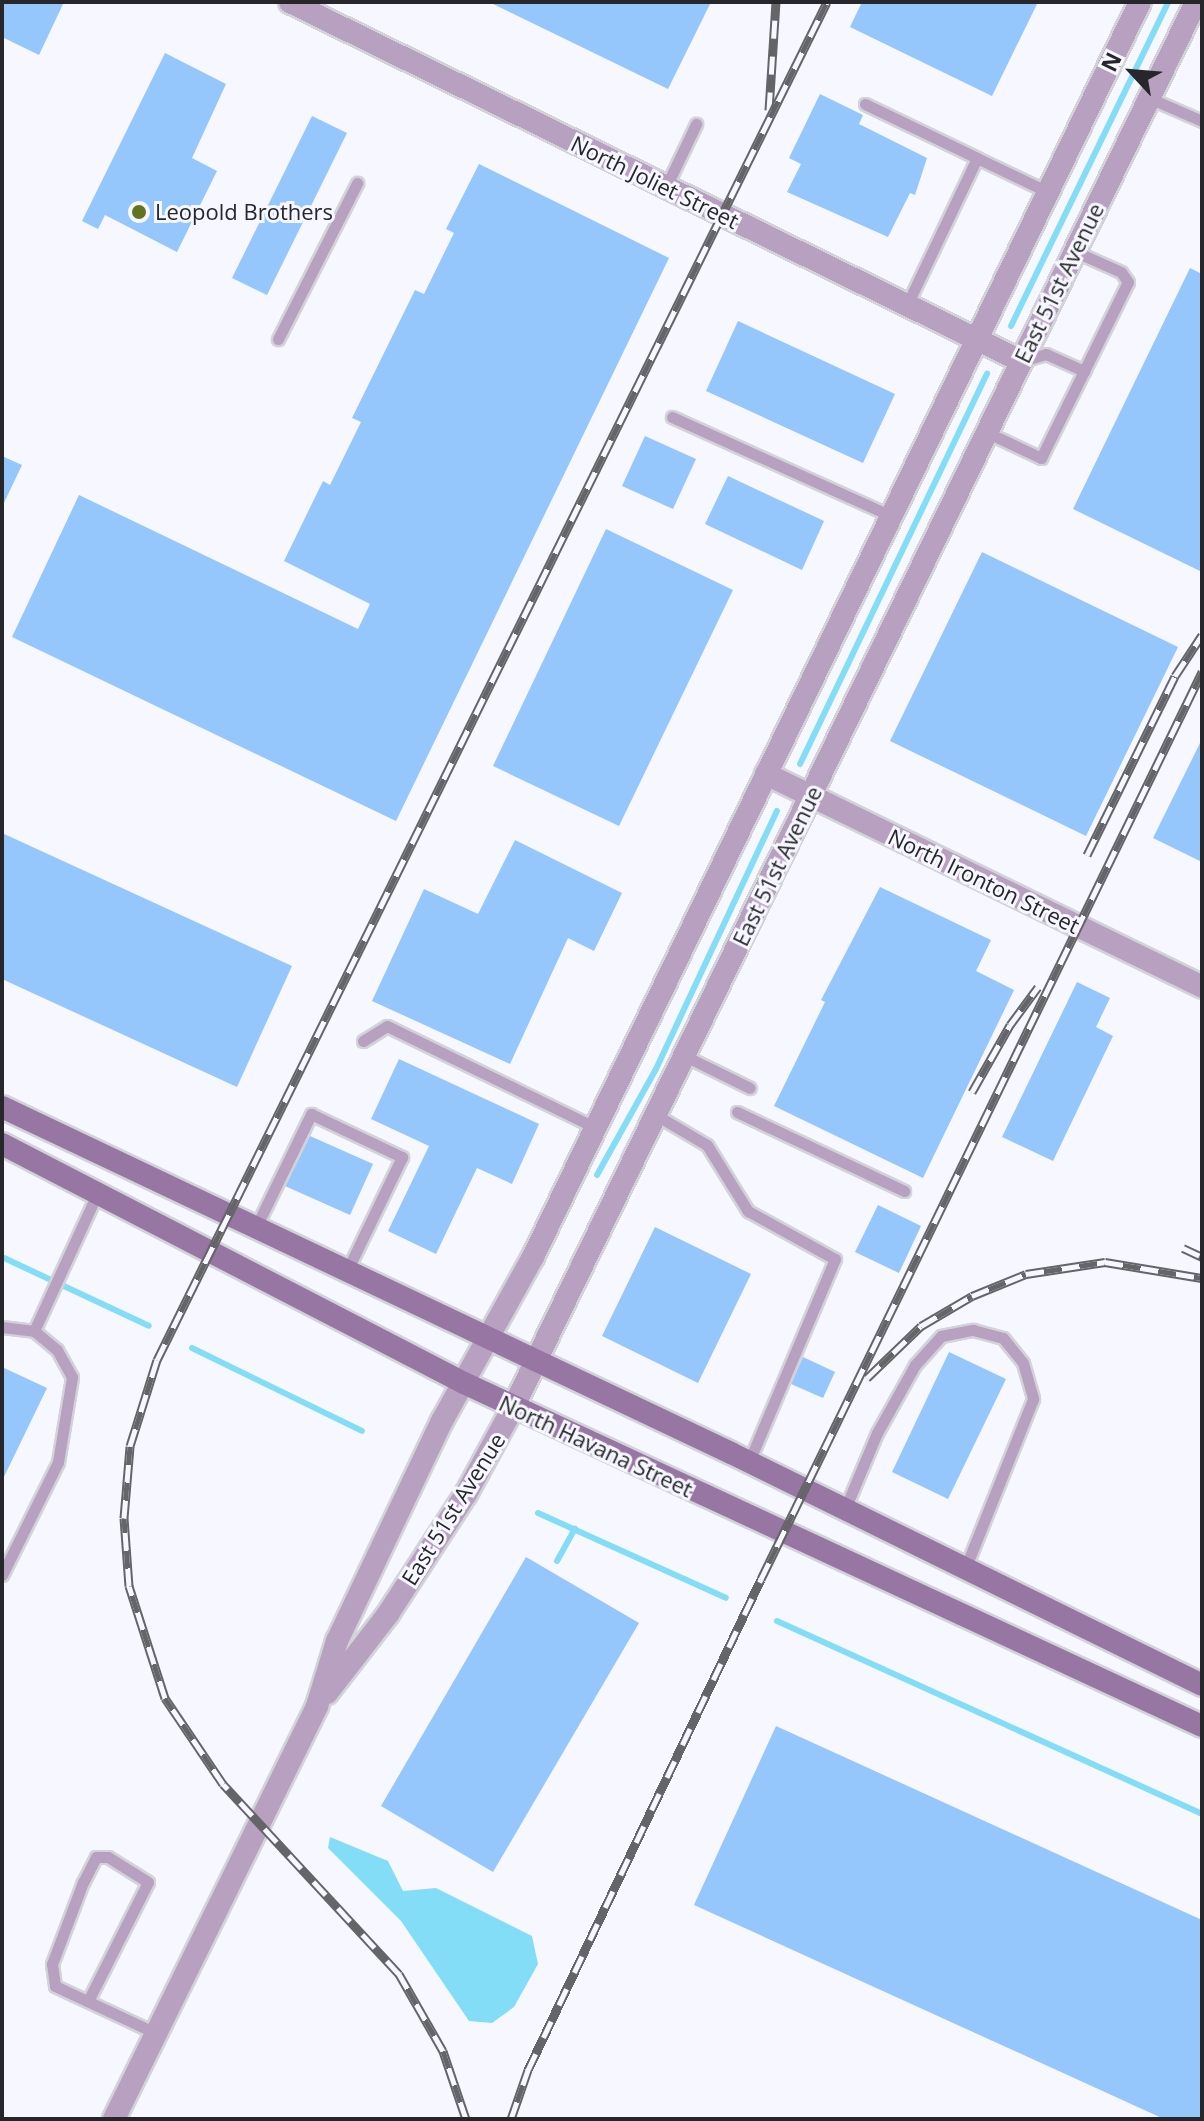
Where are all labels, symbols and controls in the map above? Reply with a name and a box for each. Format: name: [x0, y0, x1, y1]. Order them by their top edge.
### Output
north arrow: [1092, 32, 1172, 112]
text: N: [1093, 47, 1128, 76]
street label: North Joliet Street: [567, 130, 743, 234]
place label: Leopold Brothers: [155, 199, 333, 225]
street label: East 51st Avenue: [1009, 199, 1109, 367]
marker: Leopold Brothers: [130, 203, 148, 221]
street label: East 51st Avenue: [727, 782, 827, 950]
street label: North Ironton Street: [884, 823, 1084, 939]
street label: North Havana Street: [495, 1390, 697, 1502]
street label: East 51st Avenue: [396, 1428, 510, 1590]

